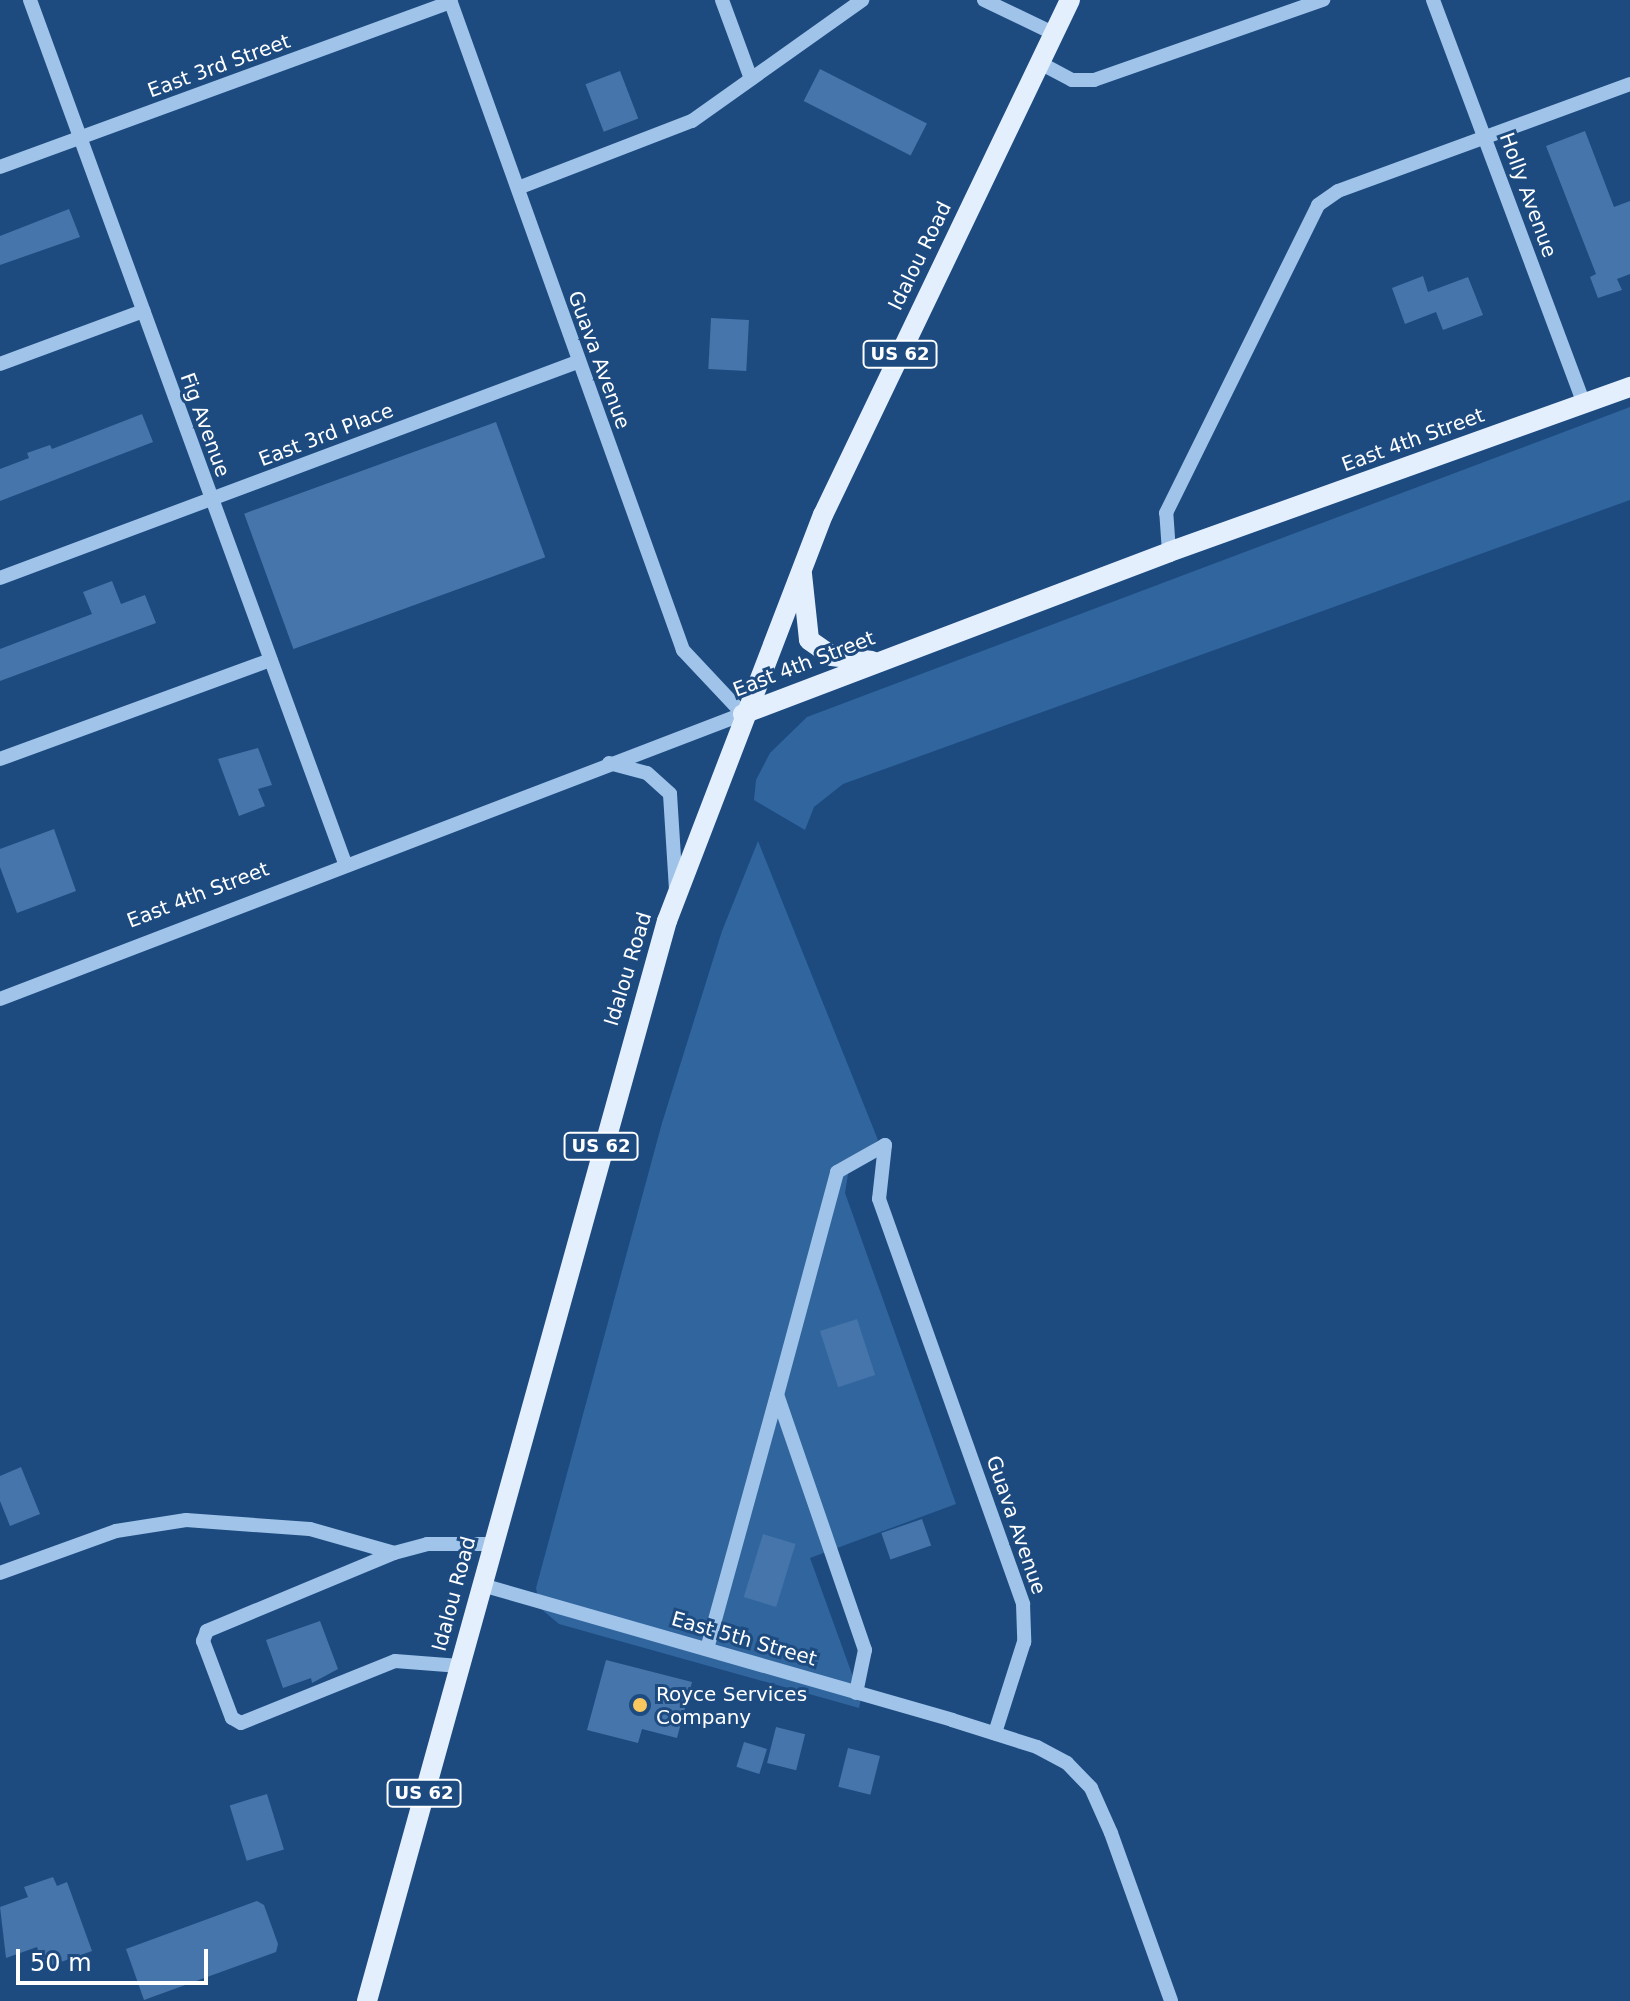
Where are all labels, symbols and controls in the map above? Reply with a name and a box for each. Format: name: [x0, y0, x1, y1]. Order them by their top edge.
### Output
street label: East 3rd Street: [144, 29, 294, 103]
street label: Holly Avenue: [1494, 129, 1562, 261]
street label: Idalou Road: [883, 198, 957, 314]
street label: Guava Avenue: [563, 288, 635, 432]
road number: US 62: [862, 340, 938, 368]
street label: Fig Avenue: [175, 370, 235, 480]
street label: East 3rd Place: [255, 398, 397, 472]
street label: East 4th Street: [1338, 403, 1488, 477]
street label: East 4th Street: [730, 626, 878, 702]
street label: East 4th Street: [124, 857, 272, 933]
street label: Idalou Road: [599, 909, 657, 1029]
road number: US 62: [563, 1132, 639, 1160]
street label: Guava Avenue: [981, 1452, 1051, 1598]
street label: Idalou Road: [427, 1534, 481, 1654]
street label: East 5th Street: [669, 1607, 819, 1671]
place label: Royce Services Company: [656, 1682, 807, 1729]
marker: Royce Services Company: [631, 1696, 649, 1714]
road number: US 62: [386, 1779, 462, 1807]
scale bar: [20, 1933, 212, 1983]
text: 50 m: [30, 1949, 92, 1977]

